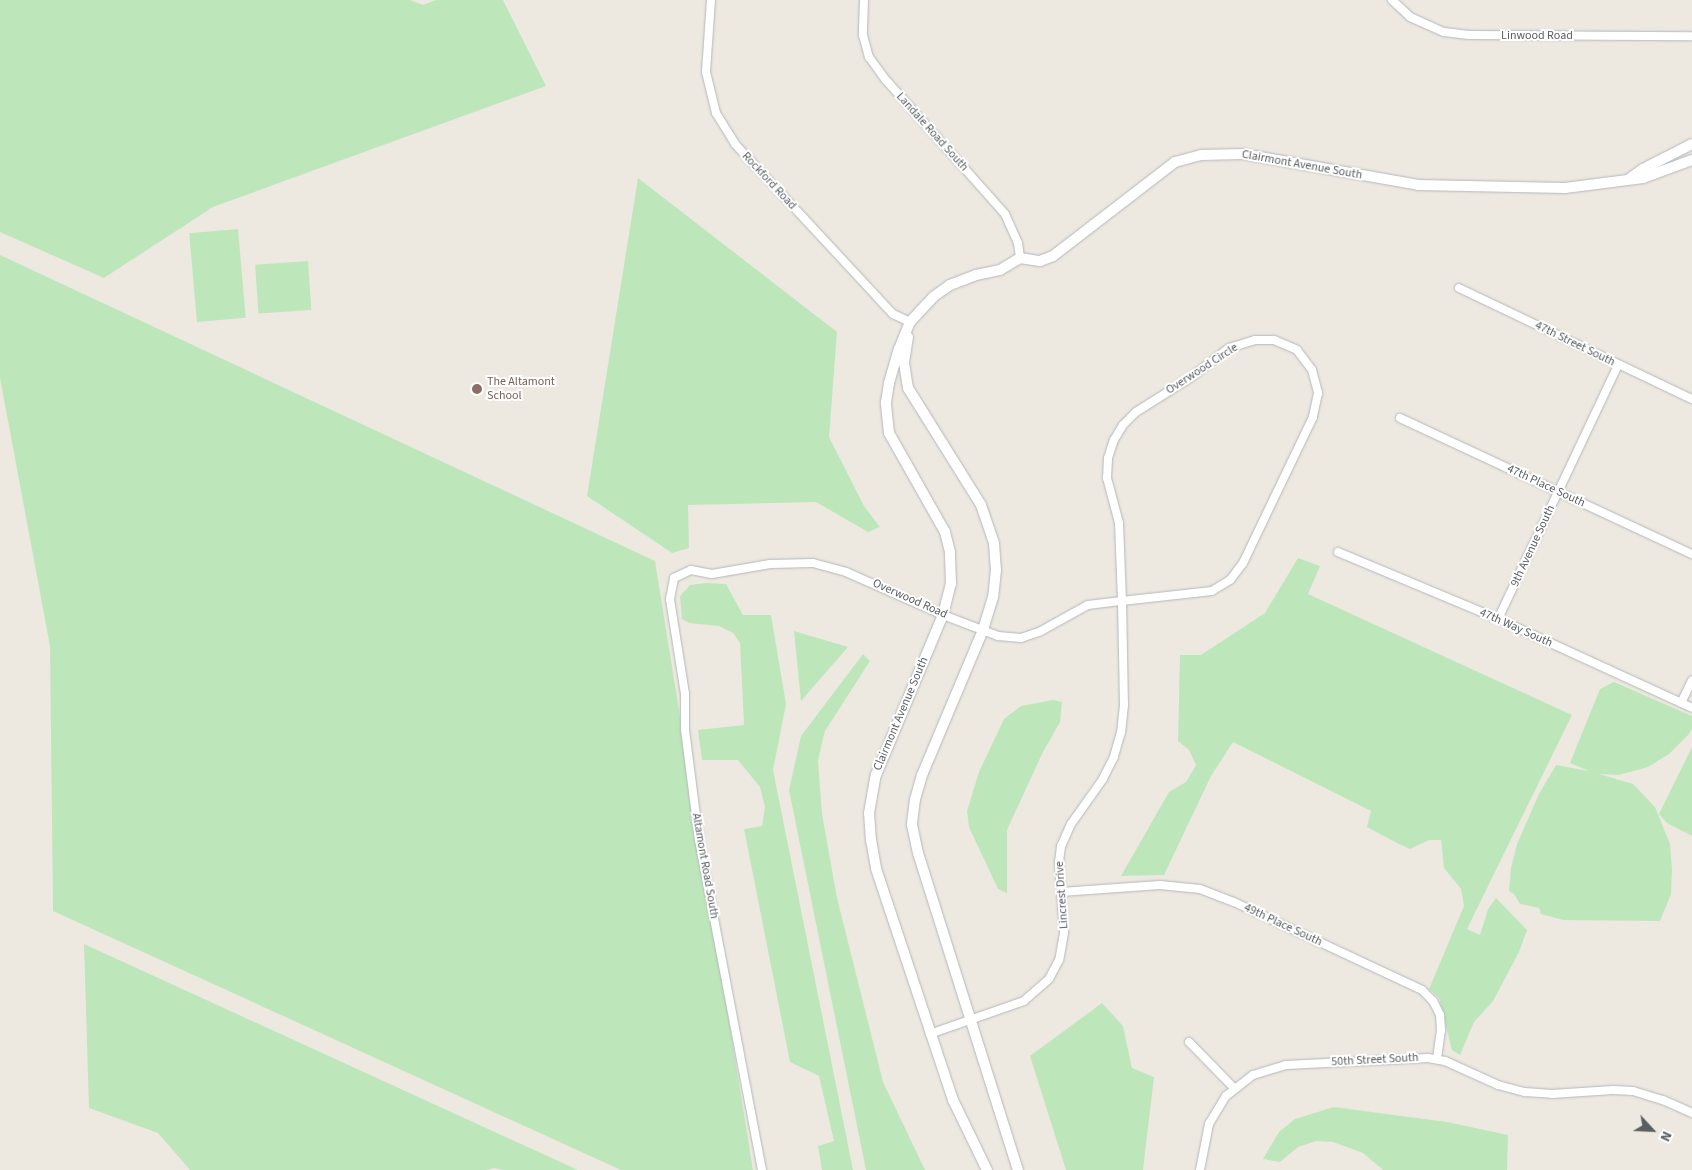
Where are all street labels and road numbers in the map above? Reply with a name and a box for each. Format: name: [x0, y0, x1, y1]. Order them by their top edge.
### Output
street label: Linwood Road: [1501, 29, 1573, 43]
street label: Landale Road South: [893, 90, 971, 174]
street label: Clairmont Avenue South: [1241, 147, 1363, 183]
street label: Rockford Road: [739, 149, 799, 213]
street label: 47th Street South: [1533, 318, 1617, 370]
street label: Overwood Circle: [1163, 340, 1241, 398]
street label: 47th Place South: [1505, 462, 1587, 510]
street label: 9th Avenue South: [1508, 503, 1558, 589]
street label: Overwood Road: [870, 576, 950, 622]
street label: 47th Way South: [1477, 606, 1555, 650]
street label: Clairmont Avenue South: [871, 655, 931, 773]
street label: Altamont Road South: [689, 812, 721, 920]
street label: Lincrest Drive: [1052, 861, 1072, 929]
street label: 49th Place South: [1242, 901, 1324, 949]
street label: 50th Street South: [1331, 1051, 1419, 1069]

